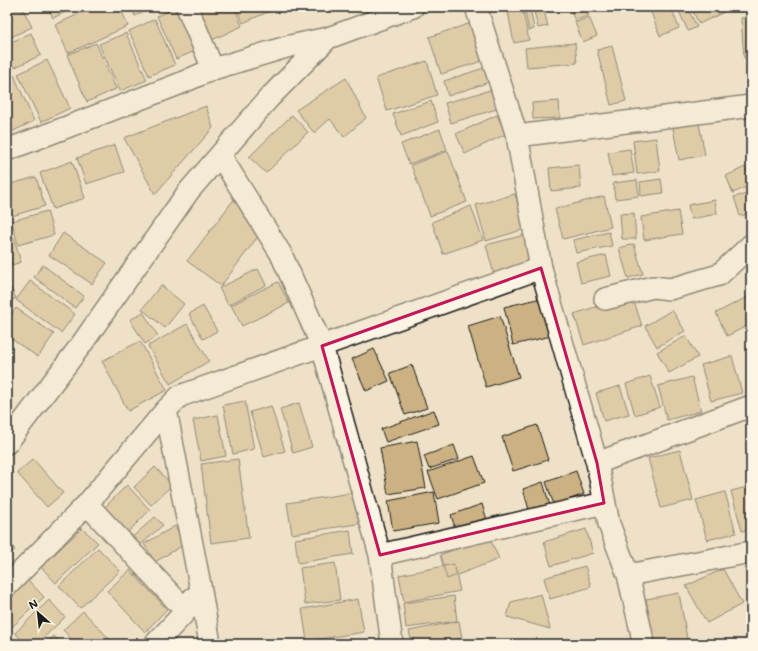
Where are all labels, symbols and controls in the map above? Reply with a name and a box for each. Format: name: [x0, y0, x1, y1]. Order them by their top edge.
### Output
north arrow: [18, 593, 58, 633]
text: N: [26, 595, 40, 612]

